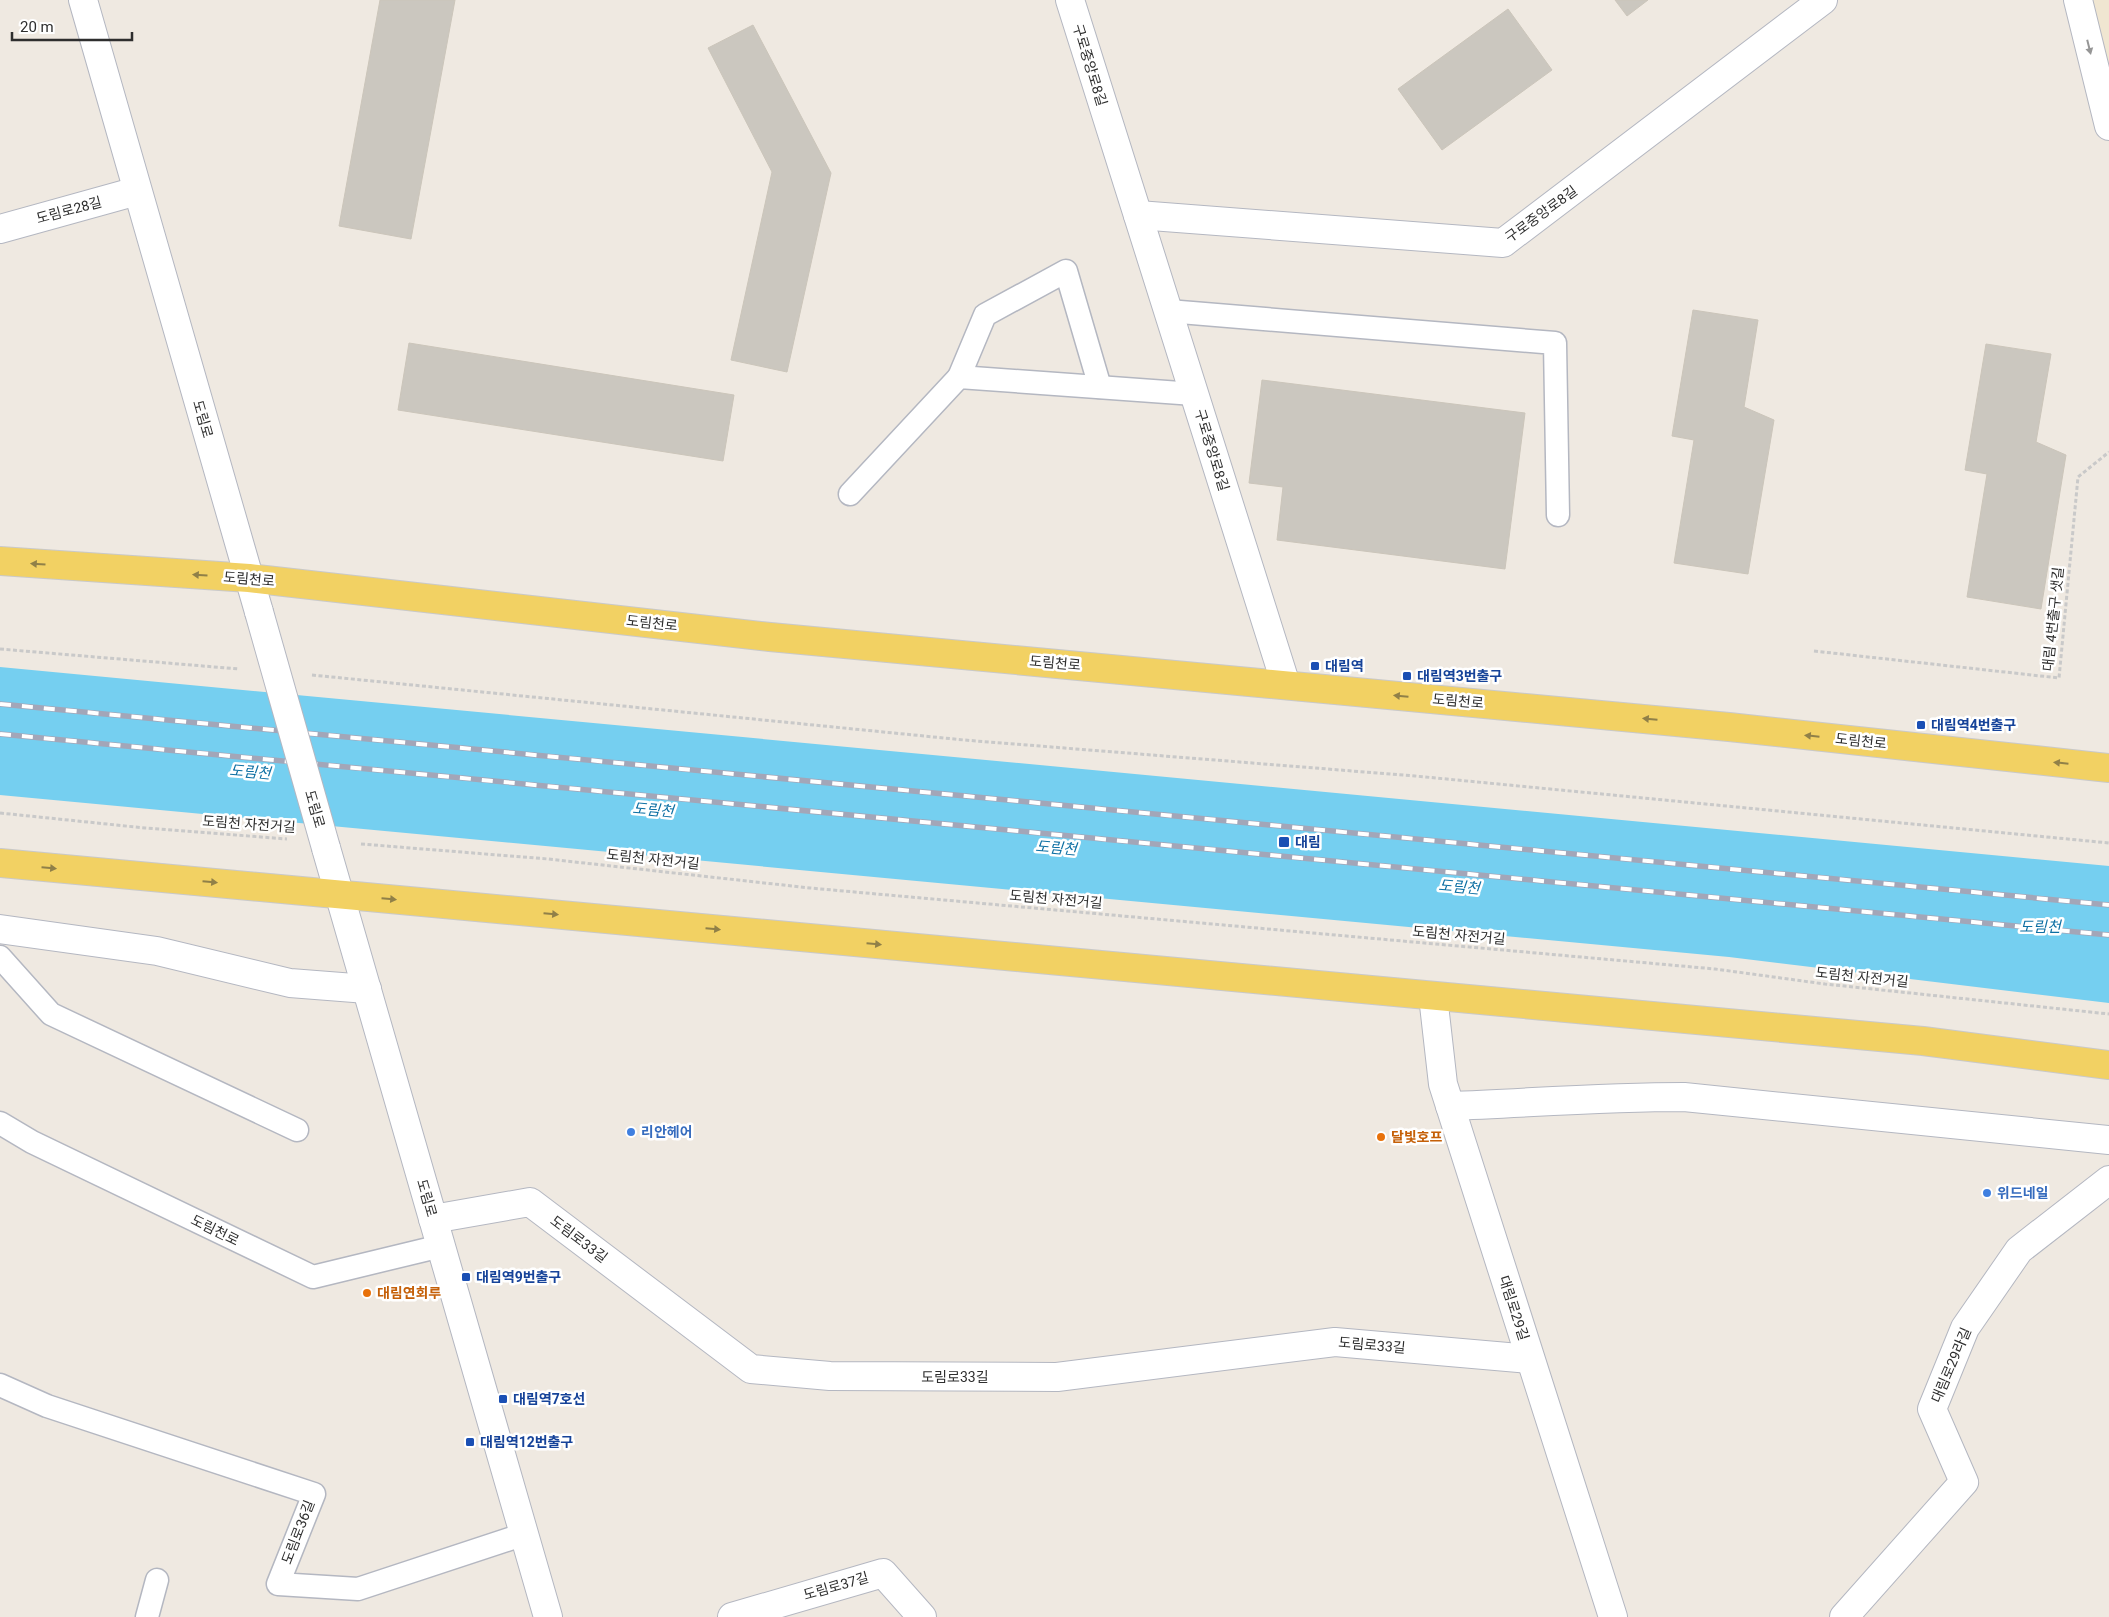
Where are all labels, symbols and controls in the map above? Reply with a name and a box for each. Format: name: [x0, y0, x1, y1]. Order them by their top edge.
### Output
scale bar: [12, 10, 132, 42]
text: 20 m: [20, 18, 54, 36]
street label: 구로중앙로8길: [1070, 22, 1110, 108]
one-way arrow: [2086, 40, 2094, 55]
street label: 구로중앙로8길: [1502, 183, 1580, 245]
street label: 도림로28길: [34, 194, 104, 226]
street label: 도림로: [190, 398, 216, 440]
street label: 구로중앙로8길: [1192, 407, 1232, 493]
one-way arrow: [30, 559, 46, 567]
street label: 대림 4번출구 샛길: [2040, 566, 2066, 672]
street label: 도림천로: [223, 569, 275, 589]
one-way arrow: [192, 571, 208, 579]
street label: 도림천로: [626, 612, 679, 634]
street label: 도림천로: [1029, 653, 1081, 673]
place label: 대림역: [1325, 658, 1364, 674]
marker: 대림역: [1309, 660, 1321, 672]
place label: 대림역3번출구: [1417, 668, 1502, 684]
marker: 대림역3번출구: [1401, 670, 1413, 682]
street label: 도림천로: [1432, 691, 1484, 711]
one-way arrow: [1393, 692, 1409, 700]
one-way arrow: [1642, 715, 1658, 723]
place label: 대림역4번출구: [1931, 717, 2016, 733]
marker: 대림역4번출구: [1915, 719, 1927, 731]
street label: 도림천로: [1835, 730, 1888, 752]
one-way arrow: [1804, 732, 1820, 740]
one-way arrow: [2052, 759, 2068, 767]
water label: 도림천: [229, 761, 274, 783]
street label: 도림로: [302, 788, 328, 830]
water label: 도림천: [632, 799, 677, 821]
street label: 도림천 자전거길: [202, 813, 296, 835]
place label: 대림: [1295, 834, 1321, 850]
marker: 대림: [1277, 835, 1291, 849]
water label: 도림천: [1035, 837, 1080, 859]
street label: 도림천 자전거길: [606, 846, 700, 872]
one-way arrow: [41, 864, 57, 872]
water label: 도림천: [1438, 876, 1483, 898]
one-way arrow: [203, 879, 219, 887]
street label: 도림천 자전거길: [1009, 887, 1103, 911]
one-way arrow: [381, 895, 397, 903]
one-way arrow: [543, 910, 559, 918]
water label: 도림천: [2019, 918, 2063, 936]
street label: 도림천 자전거길: [1412, 923, 1506, 947]
one-way arrow: [705, 925, 721, 933]
one-way arrow: [867, 940, 883, 948]
street label: 도림천 자전거길: [1815, 964, 1909, 990]
place label: 리안헤어: [641, 1124, 693, 1140]
marker: 리안헤어: [625, 1126, 637, 1138]
place label: 달빛호프: [1391, 1129, 1443, 1145]
marker: 달빛호프: [1375, 1131, 1387, 1143]
street label: 도림로: [414, 1177, 440, 1219]
place label: 위드네일: [1997, 1185, 2049, 1201]
marker: 위드네일: [1981, 1187, 1993, 1199]
street label: 도림천로: [188, 1212, 242, 1249]
street label: 도림로33길: [547, 1212, 611, 1266]
place label: 대림역9번출구: [476, 1269, 561, 1285]
marker: 대림역9번출구: [460, 1271, 472, 1283]
street label: 대림로29길: [1496, 1274, 1532, 1342]
place label: 대림연회루: [377, 1285, 442, 1301]
marker: 대림연회루: [361, 1287, 373, 1299]
street label: 대림로29라길: [1928, 1325, 1974, 1405]
street label: 도림로33길: [1338, 1334, 1406, 1356]
street label: 도림로33길: [921, 1369, 989, 1385]
place label: 대림역7호선: [513, 1391, 585, 1407]
marker: 대림역7호선: [497, 1393, 509, 1405]
place label: 대림역12번출구: [480, 1434, 573, 1450]
marker: 대림역12번출구: [464, 1436, 476, 1448]
street label: 도림로36길: [278, 1498, 318, 1566]
street label: 도림로37길: [801, 1569, 871, 1603]

